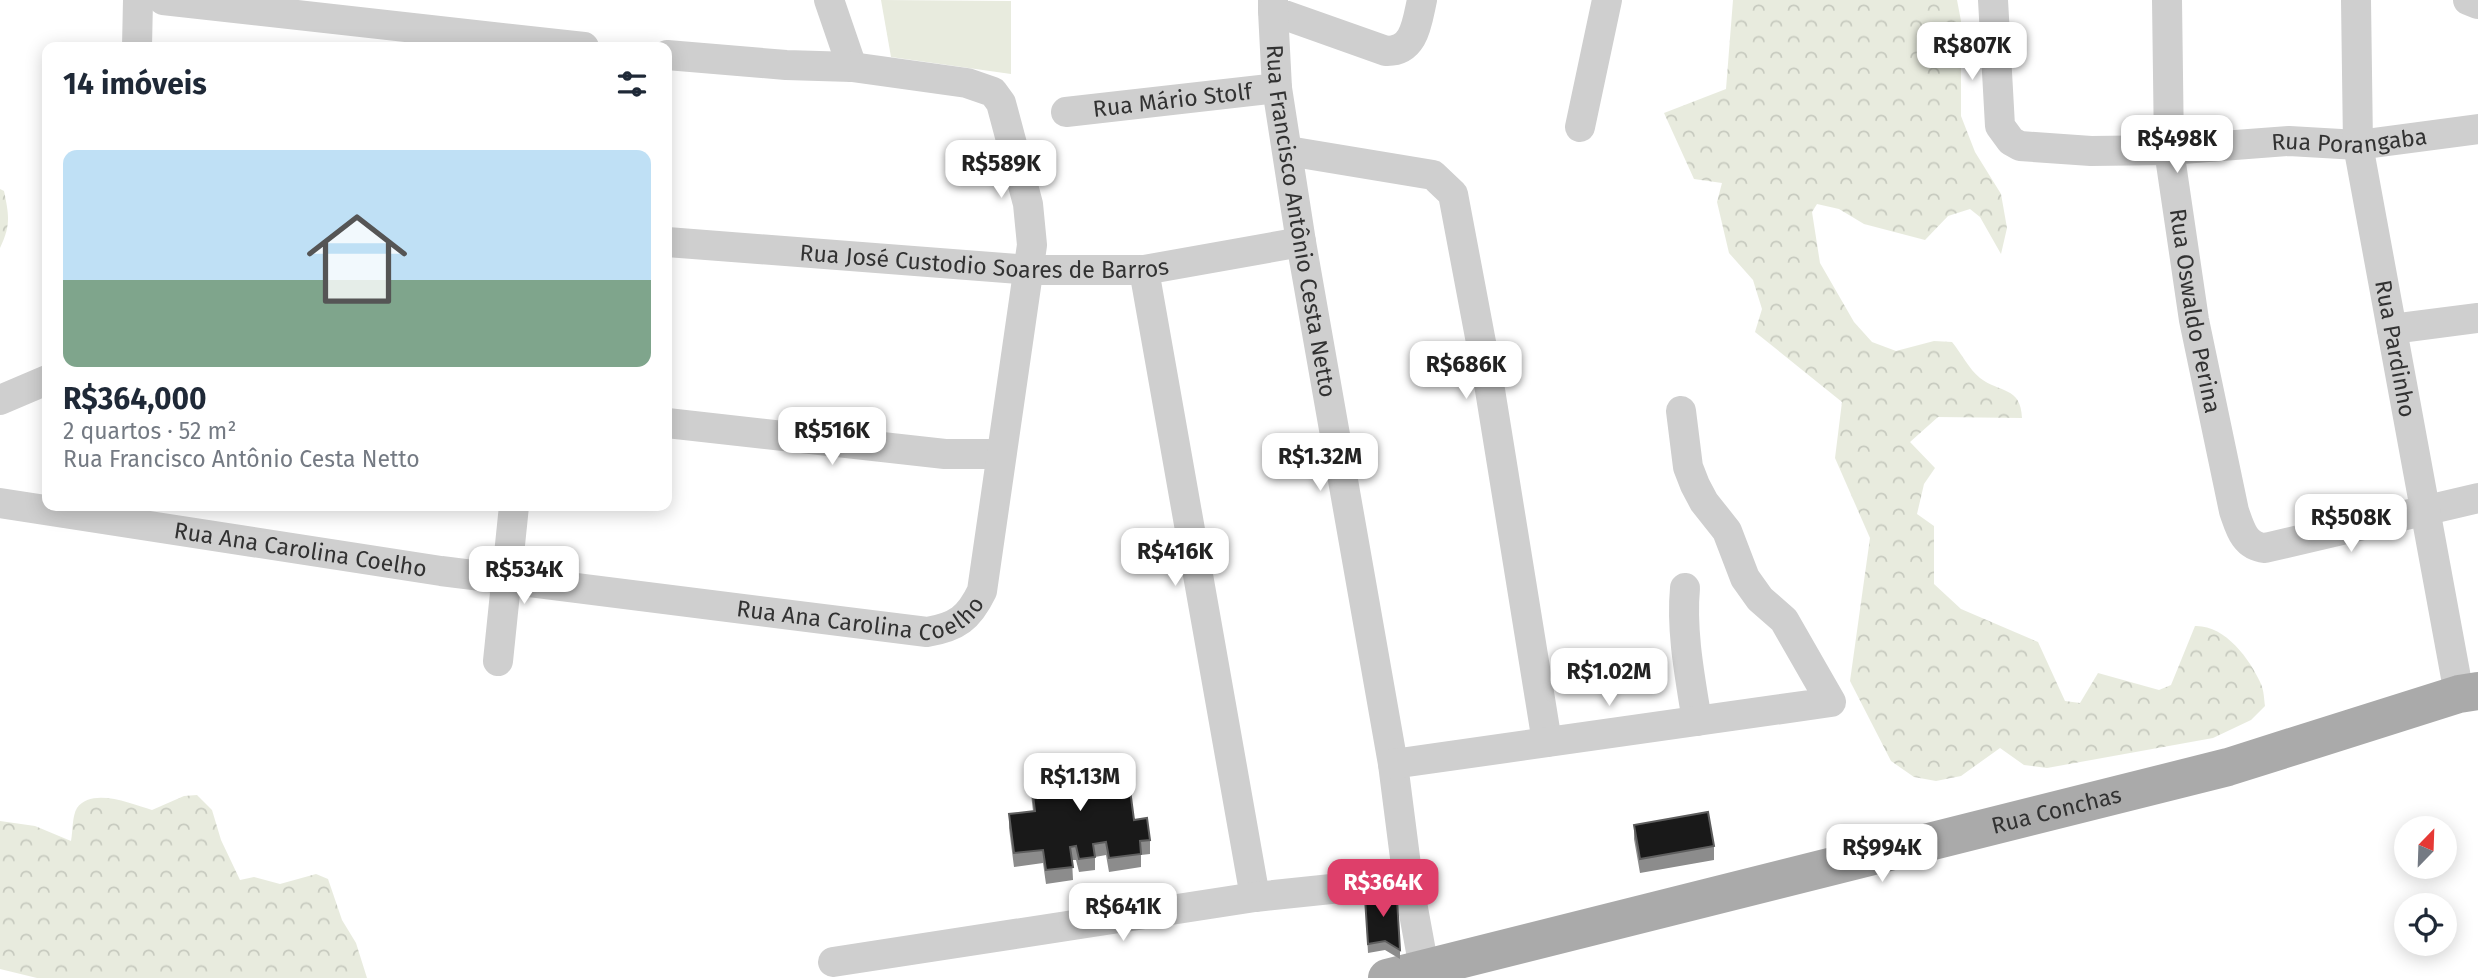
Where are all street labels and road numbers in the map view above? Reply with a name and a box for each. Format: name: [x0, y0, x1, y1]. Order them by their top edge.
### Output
street label: Rua Francisco Antônio Cesta Netto: [1261, 44, 1342, 400]
street label: Rua Mário Stolf: [1091, 77, 1256, 123]
street label: Rua Porangaba: [2270, 122, 2429, 159]
street label: Rua Oswaldo Perina: [2164, 207, 2227, 416]
street label: Rua José Custodio Soares de Barros: [799, 238, 1171, 284]
street label: Rua Pardinho: [2369, 277, 2422, 420]
street label: Rua Ana Carolina Coelho: [172, 516, 429, 583]
street label: Rua Ana Carolina Coelho: [735, 591, 990, 646]
street label: Rua Conchas: [1988, 780, 2124, 840]

